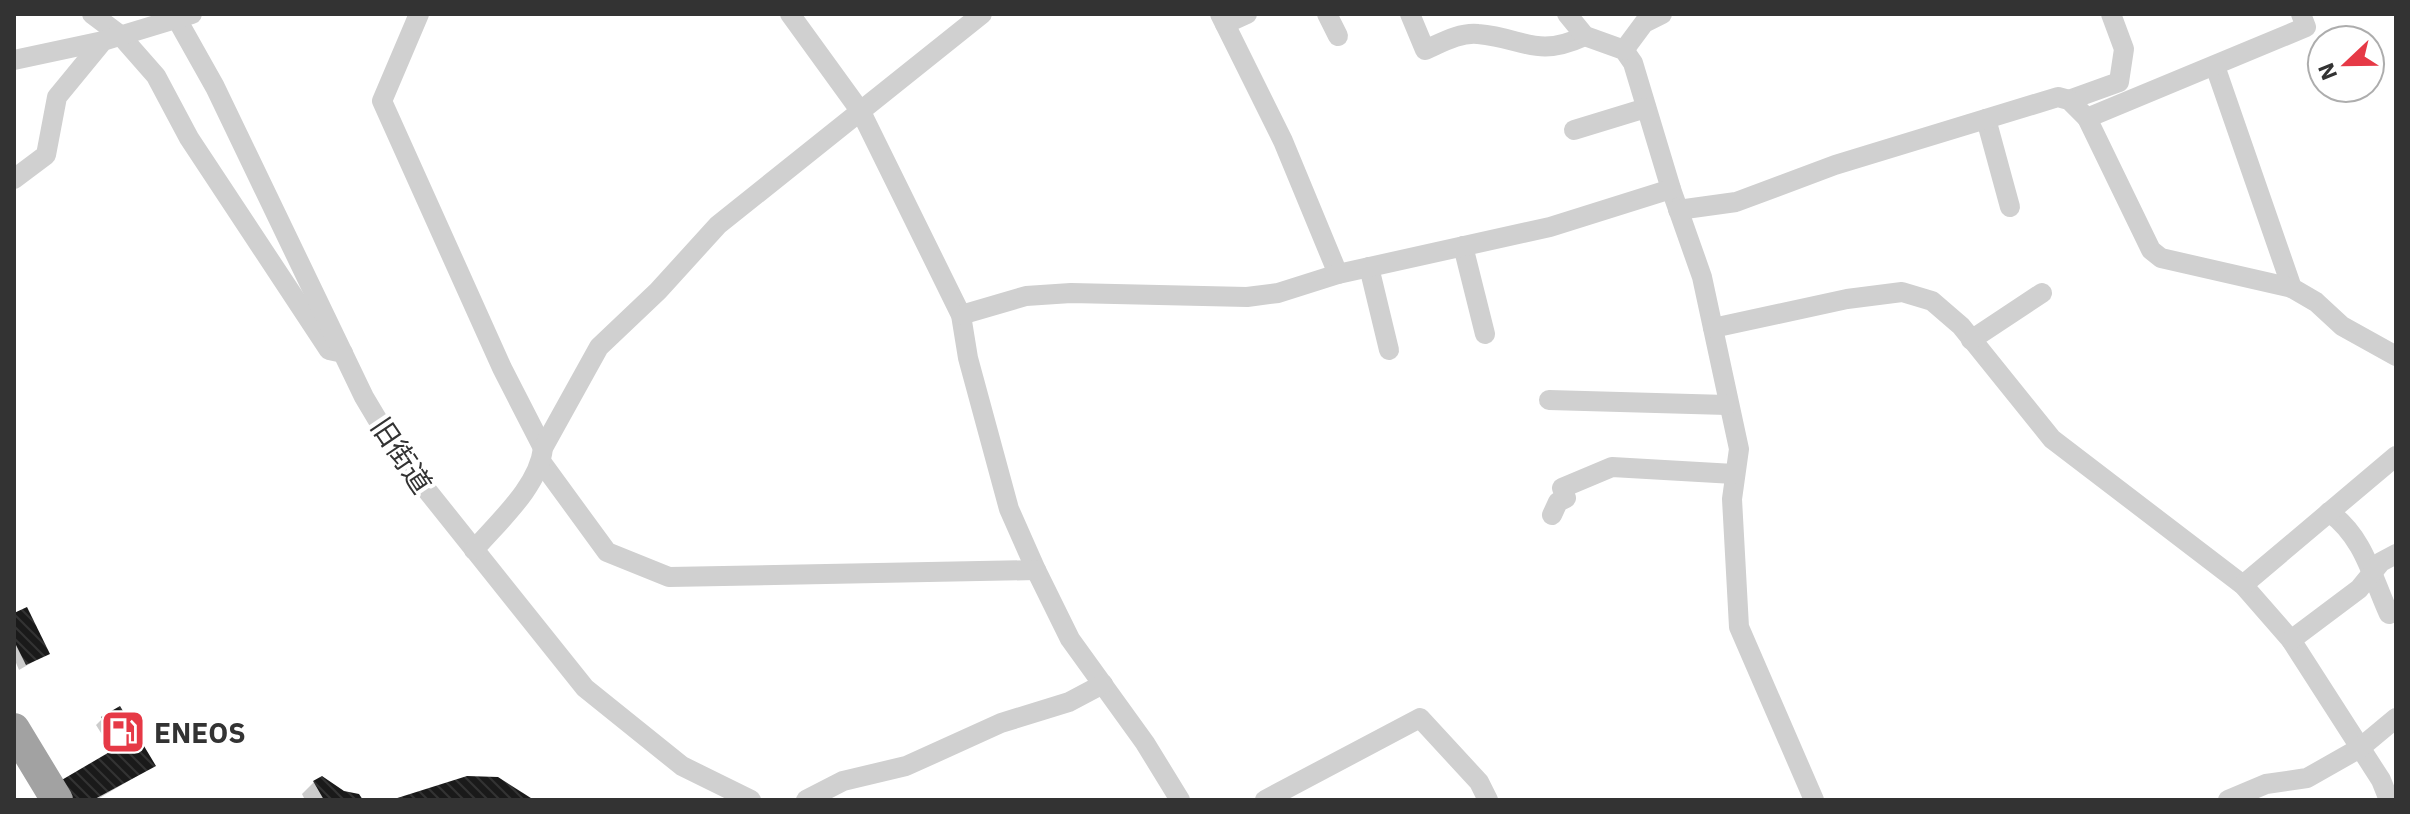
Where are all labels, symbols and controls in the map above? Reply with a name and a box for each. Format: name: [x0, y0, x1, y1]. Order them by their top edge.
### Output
north arrow: [2306, 24, 2386, 104]
text: N: [2311, 59, 2343, 84]
street label: 旧街道: [363, 410, 441, 500]
fuel station icon: ENEOS: [99, 708, 147, 756]
place label: ENEOS: [154, 714, 246, 751]

